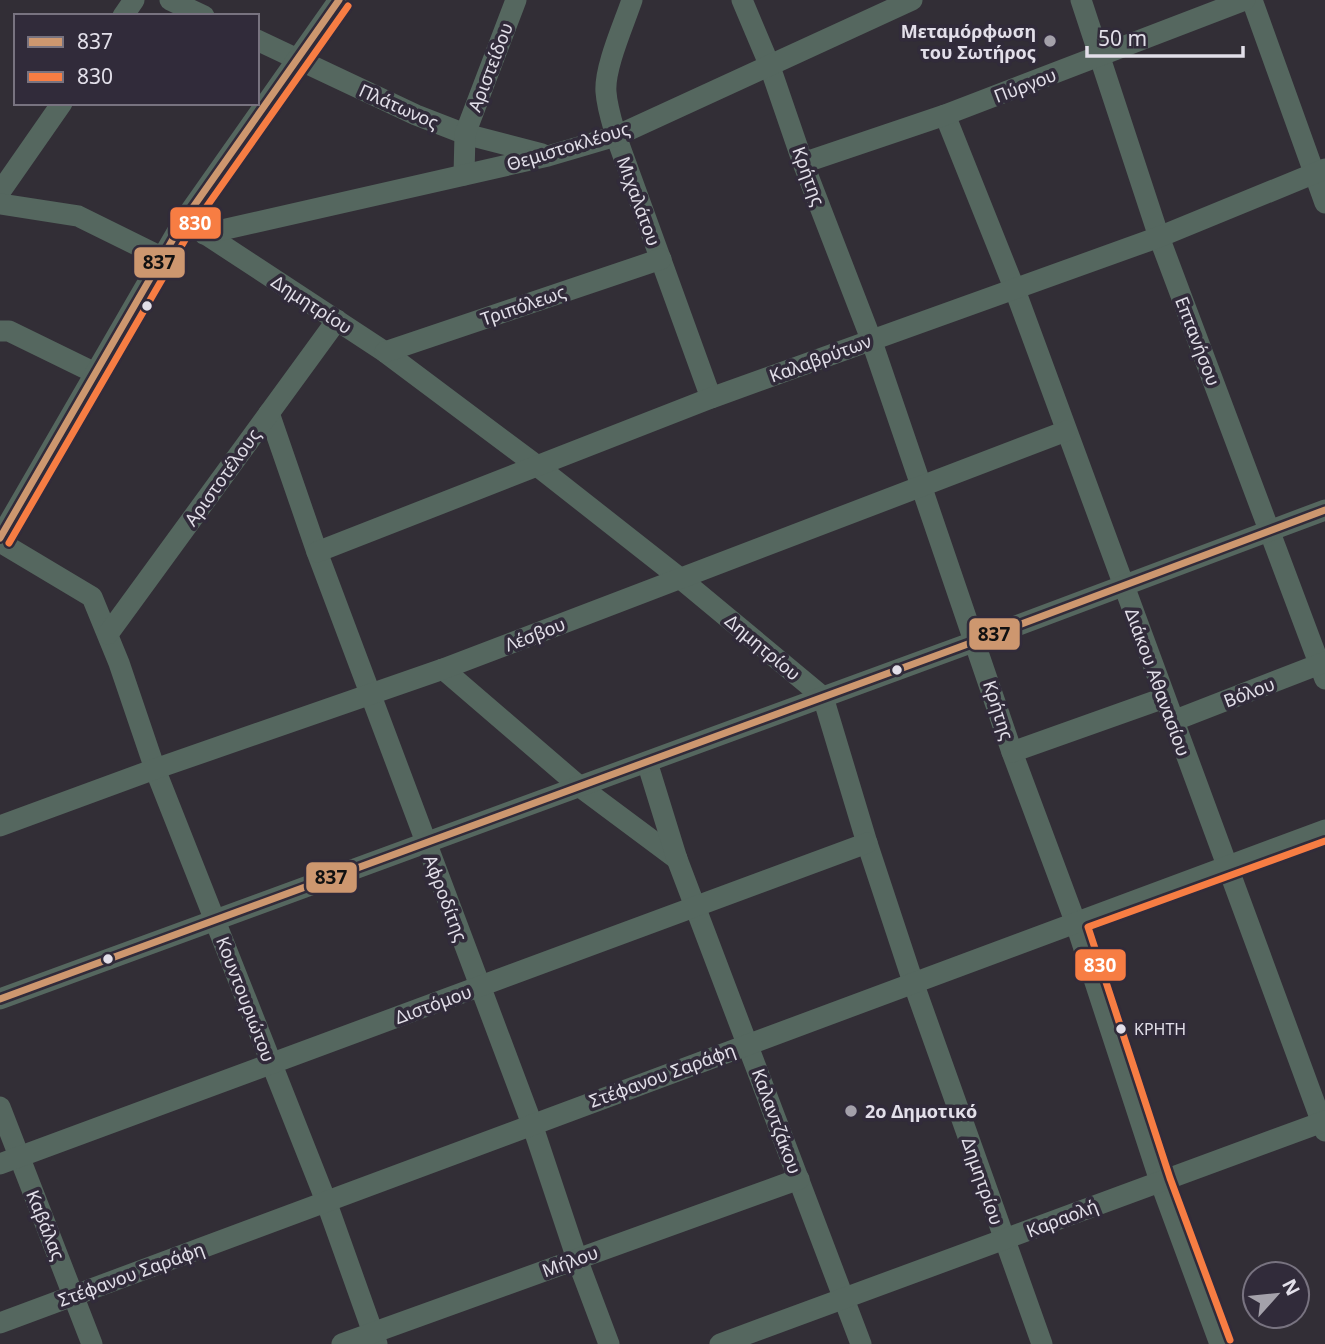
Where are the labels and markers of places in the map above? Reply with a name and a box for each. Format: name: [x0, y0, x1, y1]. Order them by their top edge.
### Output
place label: Μεταμόρφωση του Σωτήρος: [901, 19, 1036, 64]
marker: Μεταμόρφωση του Σωτήρος: [1042, 33, 1058, 49]
unlabelled marker: [140, 299, 154, 313]
unlabelled marker: [890, 663, 904, 677]
unlabelled marker: [101, 952, 115, 966]
place label: ΚΡΗΤΗ: [1134, 1018, 1186, 1040]
marker: ΚΡΗΤΗ: [1114, 1022, 1128, 1036]
place label: 2ο Δημοτικό: [865, 1099, 977, 1123]
marker: 2ο Δημοτικό: [843, 1103, 859, 1119]

